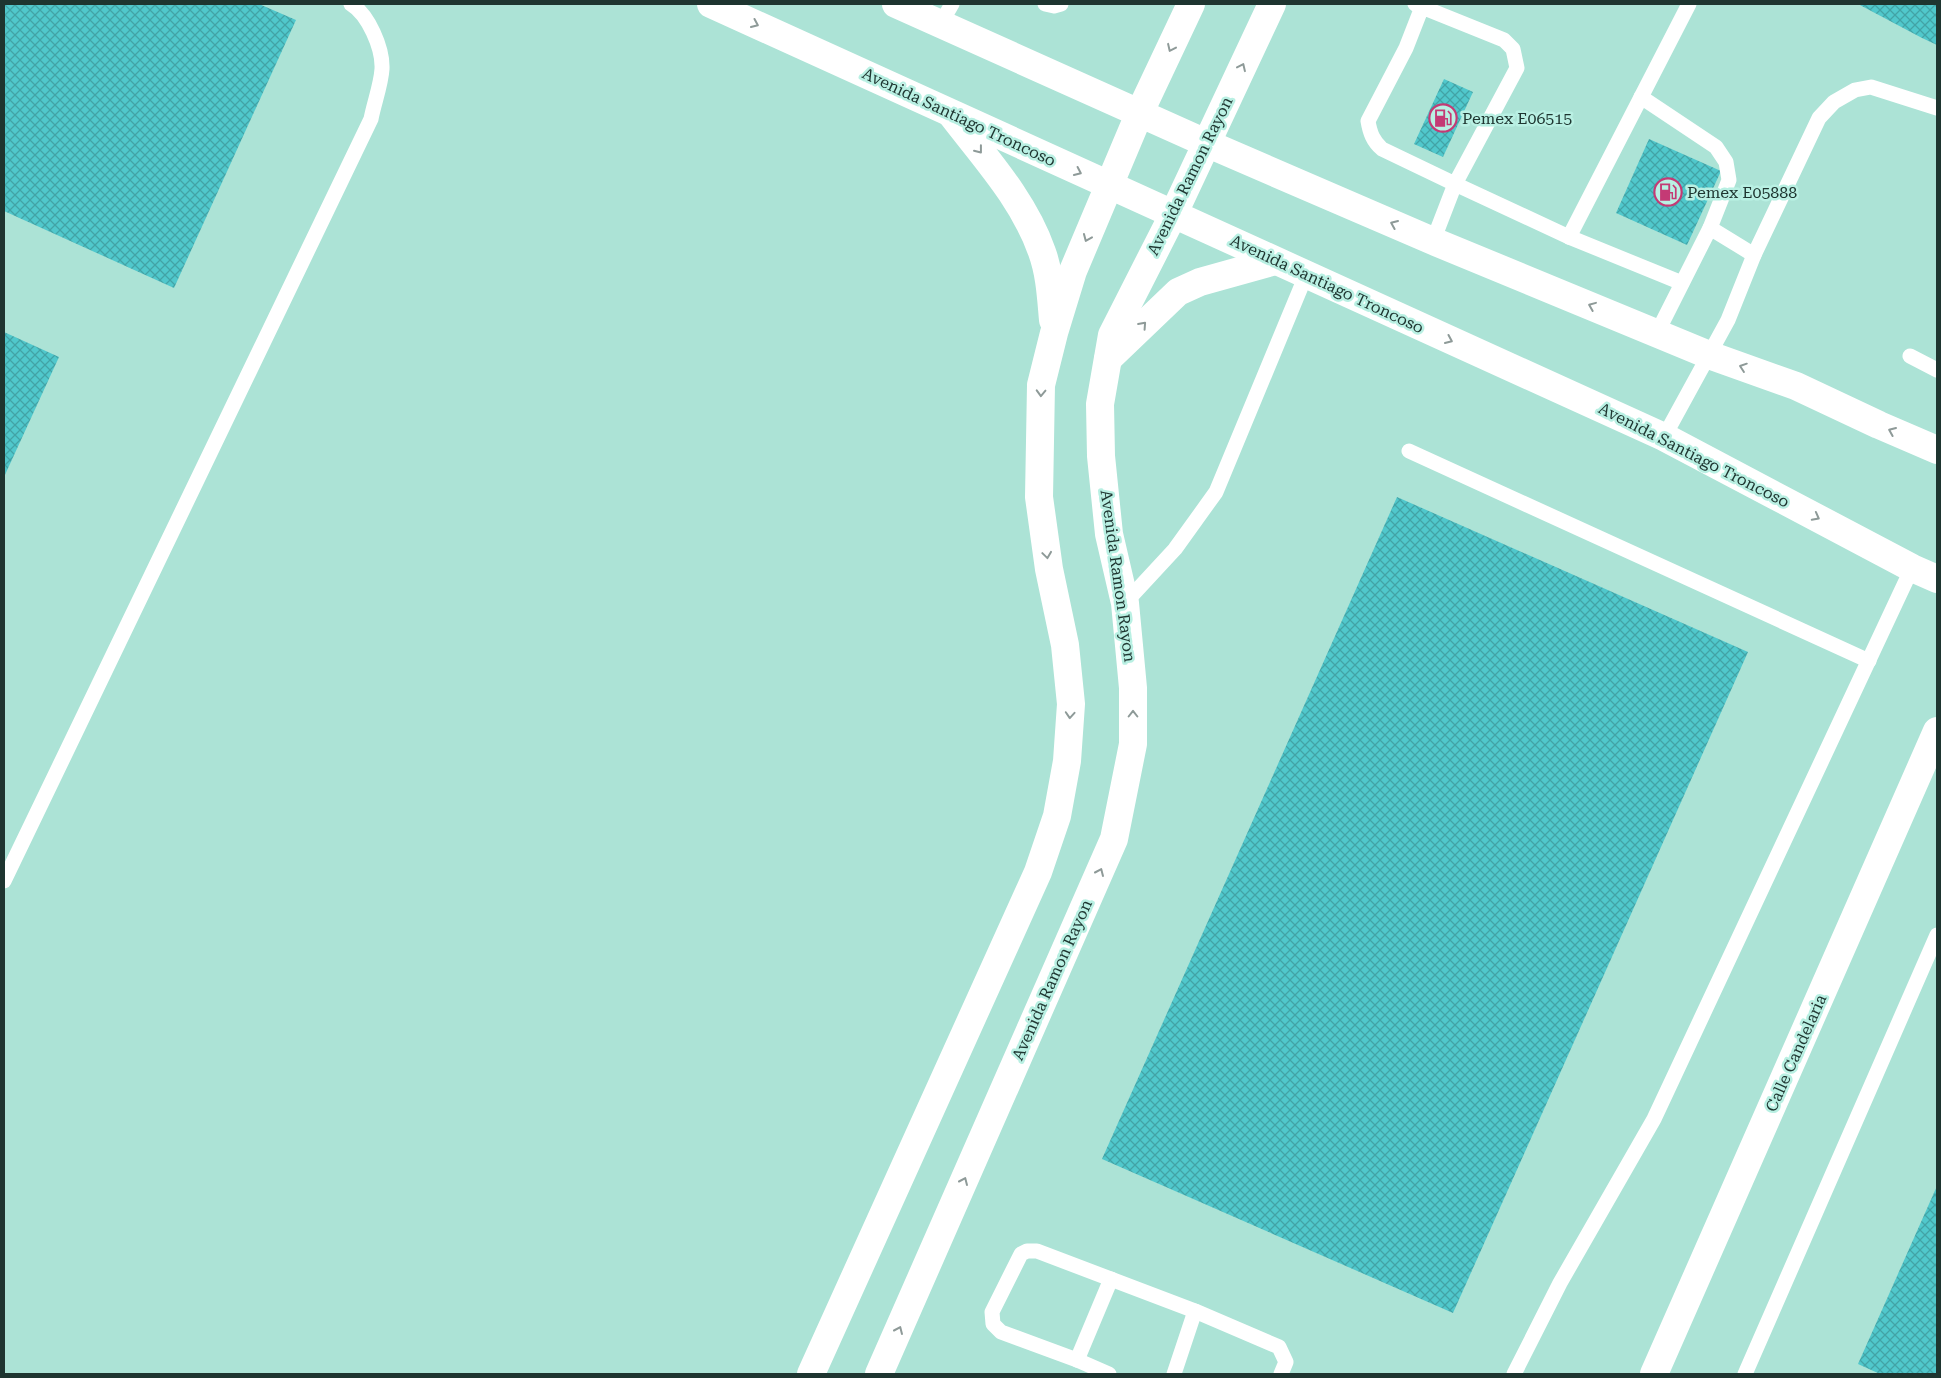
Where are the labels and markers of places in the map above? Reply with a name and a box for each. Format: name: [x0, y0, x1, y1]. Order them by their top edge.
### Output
fuel station icon: Pemex E06515: [1428, 103, 1458, 133]
place label: Pemex E06515: [1462, 109, 1572, 128]
fuel station icon: Pemex E05888: [1653, 177, 1683, 207]
place label: Pemex E05888: [1687, 183, 1797, 202]

